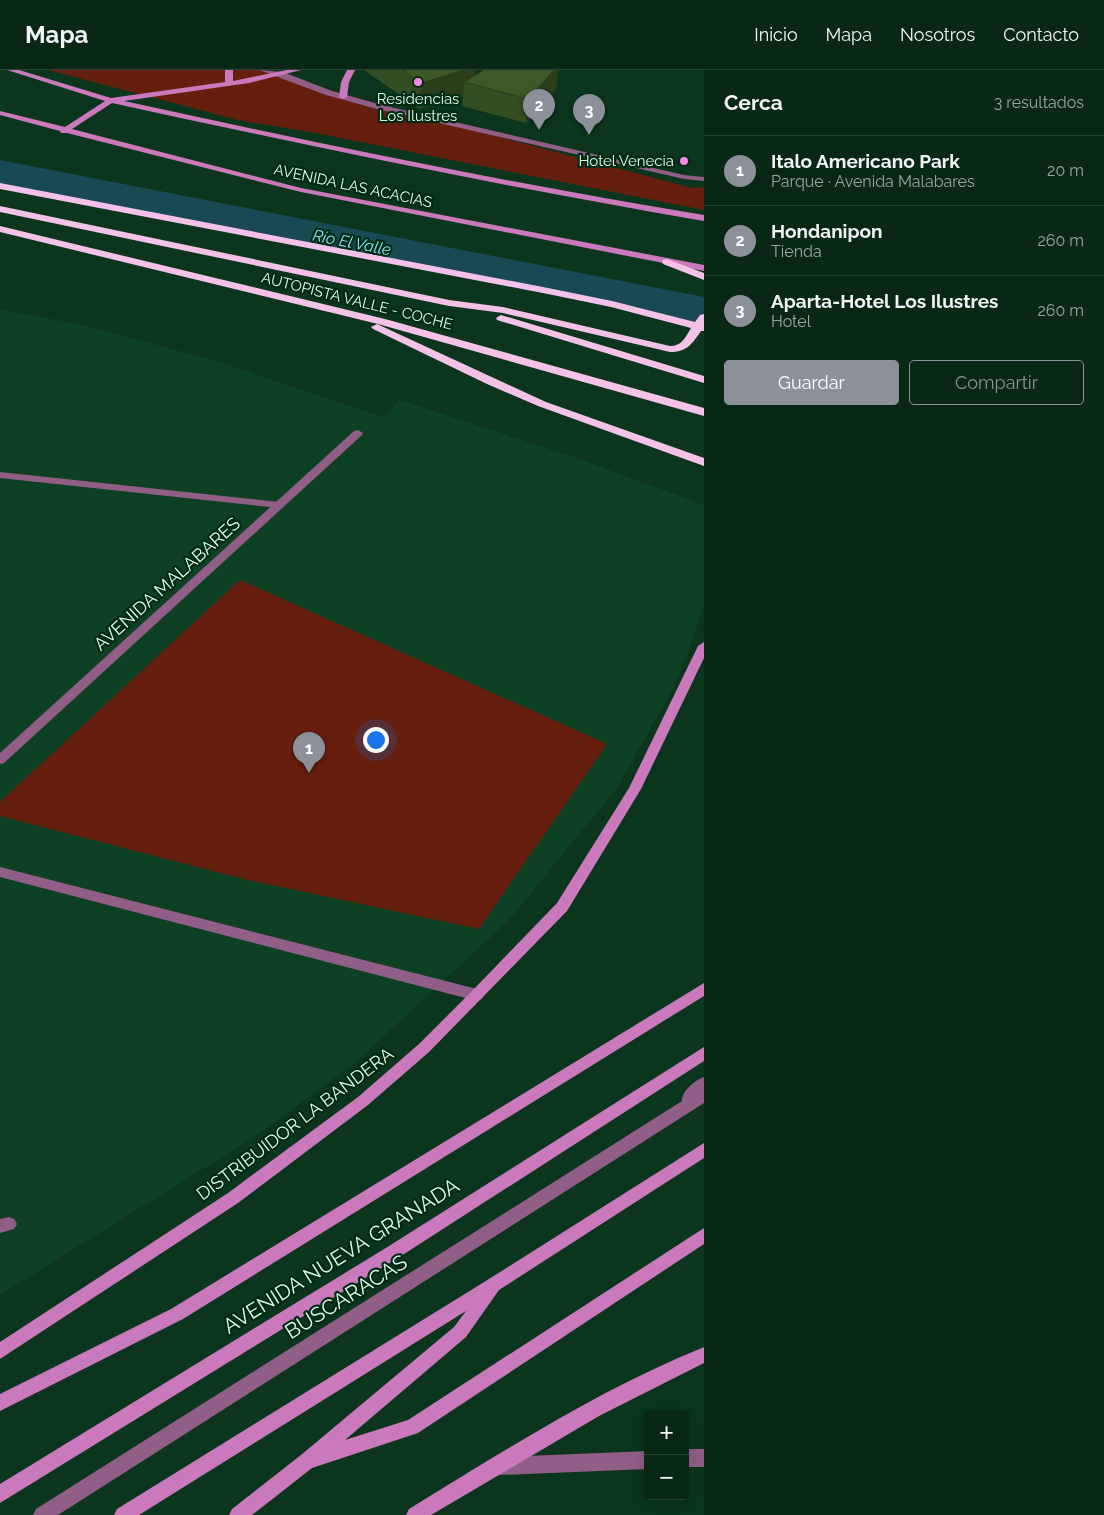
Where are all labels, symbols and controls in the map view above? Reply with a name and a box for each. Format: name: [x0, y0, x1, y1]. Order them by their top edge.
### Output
text: Mapa: [25, 20, 88, 49]
text: Inicio: [754, 24, 798, 45]
text: Mapa: [826, 24, 872, 45]
text: Nosotros: [900, 24, 975, 45]
text: Contacto: [1003, 24, 1079, 45]
marker: Residencias Los Ilustres: [412, 76, 424, 88]
pin: 2: [523, 89, 555, 130]
place label: Residencias Los Ilustres: [377, 90, 459, 125]
text: Cerca: [724, 90, 783, 115]
text: 3 resultados: [994, 93, 1084, 112]
pin: 3: [573, 94, 605, 135]
text: Italo Americano Park: [771, 150, 960, 172]
place label: Hotel Venecia: [578, 152, 674, 170]
marker: Hotel Venecia: [678, 155, 690, 167]
street label: AVENIDA LAS ACACIAS: [272, 160, 434, 212]
text: 1: [736, 161, 744, 180]
text: 20 m: [1047, 161, 1084, 180]
text: Parque · Avenida Malabares: [771, 172, 975, 191]
text: Hondanipon: [771, 220, 883, 242]
water label: Río El Valle: [311, 226, 393, 259]
text: 2: [735, 231, 745, 250]
text: 260 m: [1037, 231, 1084, 250]
text: Tienda: [771, 242, 822, 261]
street label: AUTOPISTA VALLE - COCHE: [260, 269, 454, 333]
text: Aparta-Hotel Los Ilustres: [771, 290, 999, 312]
text: 3: [736, 301, 744, 320]
text: 260 m: [1037, 301, 1084, 320]
text: Hotel: [771, 312, 811, 331]
button: Guardar: [724, 360, 899, 405]
button: Compartir: [909, 360, 1084, 405]
street label: AVENIDA MALABARES: [89, 512, 244, 655]
your location: [363, 727, 389, 753]
pin: 1: [293, 732, 325, 773]
street label: DISTRIBUIDOR LA BANDERA: [192, 1043, 397, 1204]
street label: AVENIDA NUEVA GRANADA: [218, 1172, 463, 1339]
street label: BUSCARACAS: [280, 1249, 412, 1344]
map controls: [644, 1410, 689, 1500]
button: +: [644, 1410, 689, 1455]
button: −: [644, 1455, 689, 1500]

